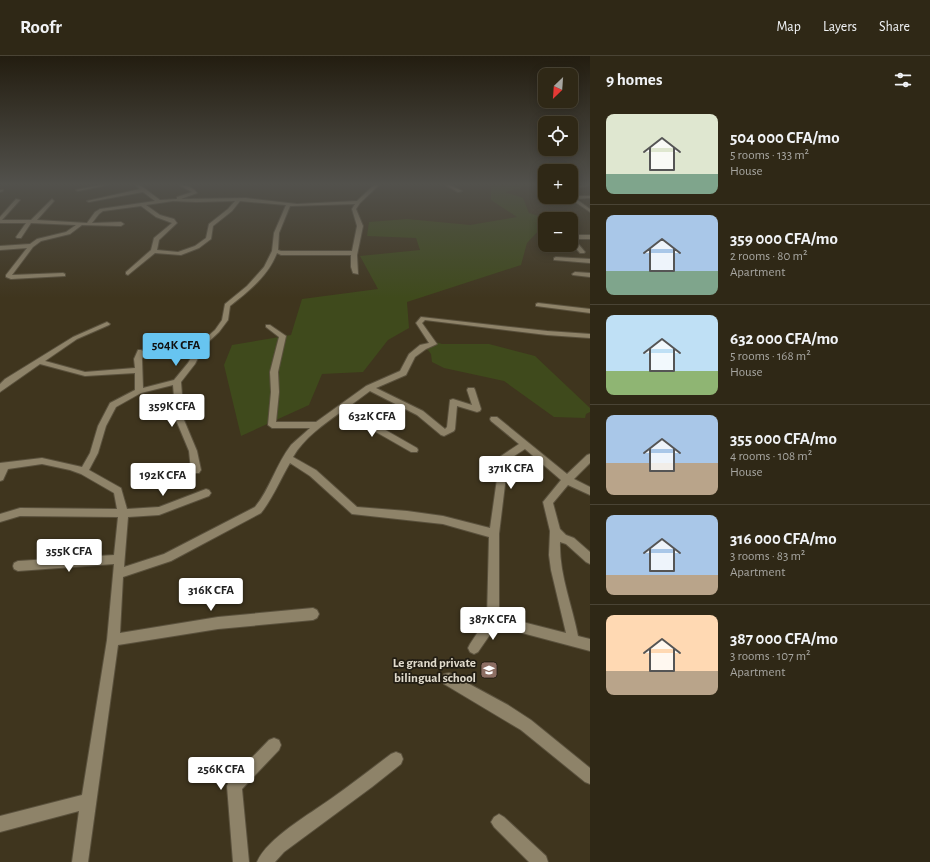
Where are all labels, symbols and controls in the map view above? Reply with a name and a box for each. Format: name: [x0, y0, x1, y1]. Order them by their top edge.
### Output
text: Roofr: [20, 18, 62, 37]
text: Map: [776, 20, 801, 34]
text: Layers: [823, 20, 857, 34]
text: Share: [879, 20, 910, 34]
north arrow: [538, 68, 578, 108]
map controls: [538, 68, 578, 252]
icon: filters: [892, 69, 914, 91]
text: 9 homes: [606, 71, 662, 88]
button: locate: [538, 116, 578, 156]
text: 504 000 CFA/mo: [730, 129, 840, 146]
icon: home: [638, 130, 686, 178]
text: 5 rooms · 133 m²: [730, 149, 809, 162]
button: +: [538, 164, 578, 204]
text: House: [730, 165, 762, 178]
button: −: [538, 212, 578, 252]
text: 359 000 CFA/mo: [730, 230, 838, 247]
icon: home: [638, 231, 686, 279]
text: 2 rooms · 80 m²: [730, 250, 807, 263]
text: Apartment: [730, 266, 785, 279]
text: 632 000 CFA/mo: [730, 330, 839, 347]
icon: home: [638, 331, 686, 379]
pin: 504K CFA: [135, 333, 217, 367]
text: 504K CFA: [152, 339, 200, 352]
text: 5 rooms · 168 m²: [730, 350, 811, 363]
text: House: [730, 366, 762, 379]
pin: 359K CFA: [131, 394, 213, 428]
text: 359K CFA: [148, 400, 196, 413]
pin: 632K CFA: [331, 404, 413, 438]
text: 632K CFA: [348, 410, 396, 423]
text: 355 000 CFA/mo: [730, 430, 837, 447]
icon: home: [638, 431, 686, 479]
text: 4 rooms · 108 m²: [730, 450, 812, 463]
pin: 371K CFA: [470, 456, 552, 490]
text: 371K CFA: [488, 462, 534, 475]
pin: 192K CFA: [122, 463, 204, 497]
text: House: [730, 466, 762, 479]
text: 192K CFA: [140, 469, 186, 482]
text: 316 000 CFA/mo: [730, 530, 837, 547]
icon: home: [638, 531, 686, 579]
pin: 355K CFA: [28, 539, 110, 573]
text: 355K CFA: [46, 545, 92, 558]
text: 3 rooms · 83 m²: [730, 550, 805, 563]
text: Apartment: [730, 566, 785, 579]
pin: 316K CFA: [170, 578, 252, 612]
text: 316K CFA: [188, 584, 234, 597]
pin: 387K CFA: [452, 607, 534, 641]
text: 387K CFA: [469, 613, 517, 626]
text: 387 000 CFA/mo: [730, 630, 838, 647]
icon: home: [638, 631, 686, 679]
text: 3 rooms · 107 m²: [730, 650, 811, 663]
place label: Le grand private bilingual school: [393, 657, 476, 685]
school or university icon: Le grand private bilingual school: [479, 660, 499, 680]
text: Apartment: [730, 666, 785, 679]
pin: 256K CFA: [180, 757, 262, 791]
text: 256K CFA: [197, 763, 245, 776]

